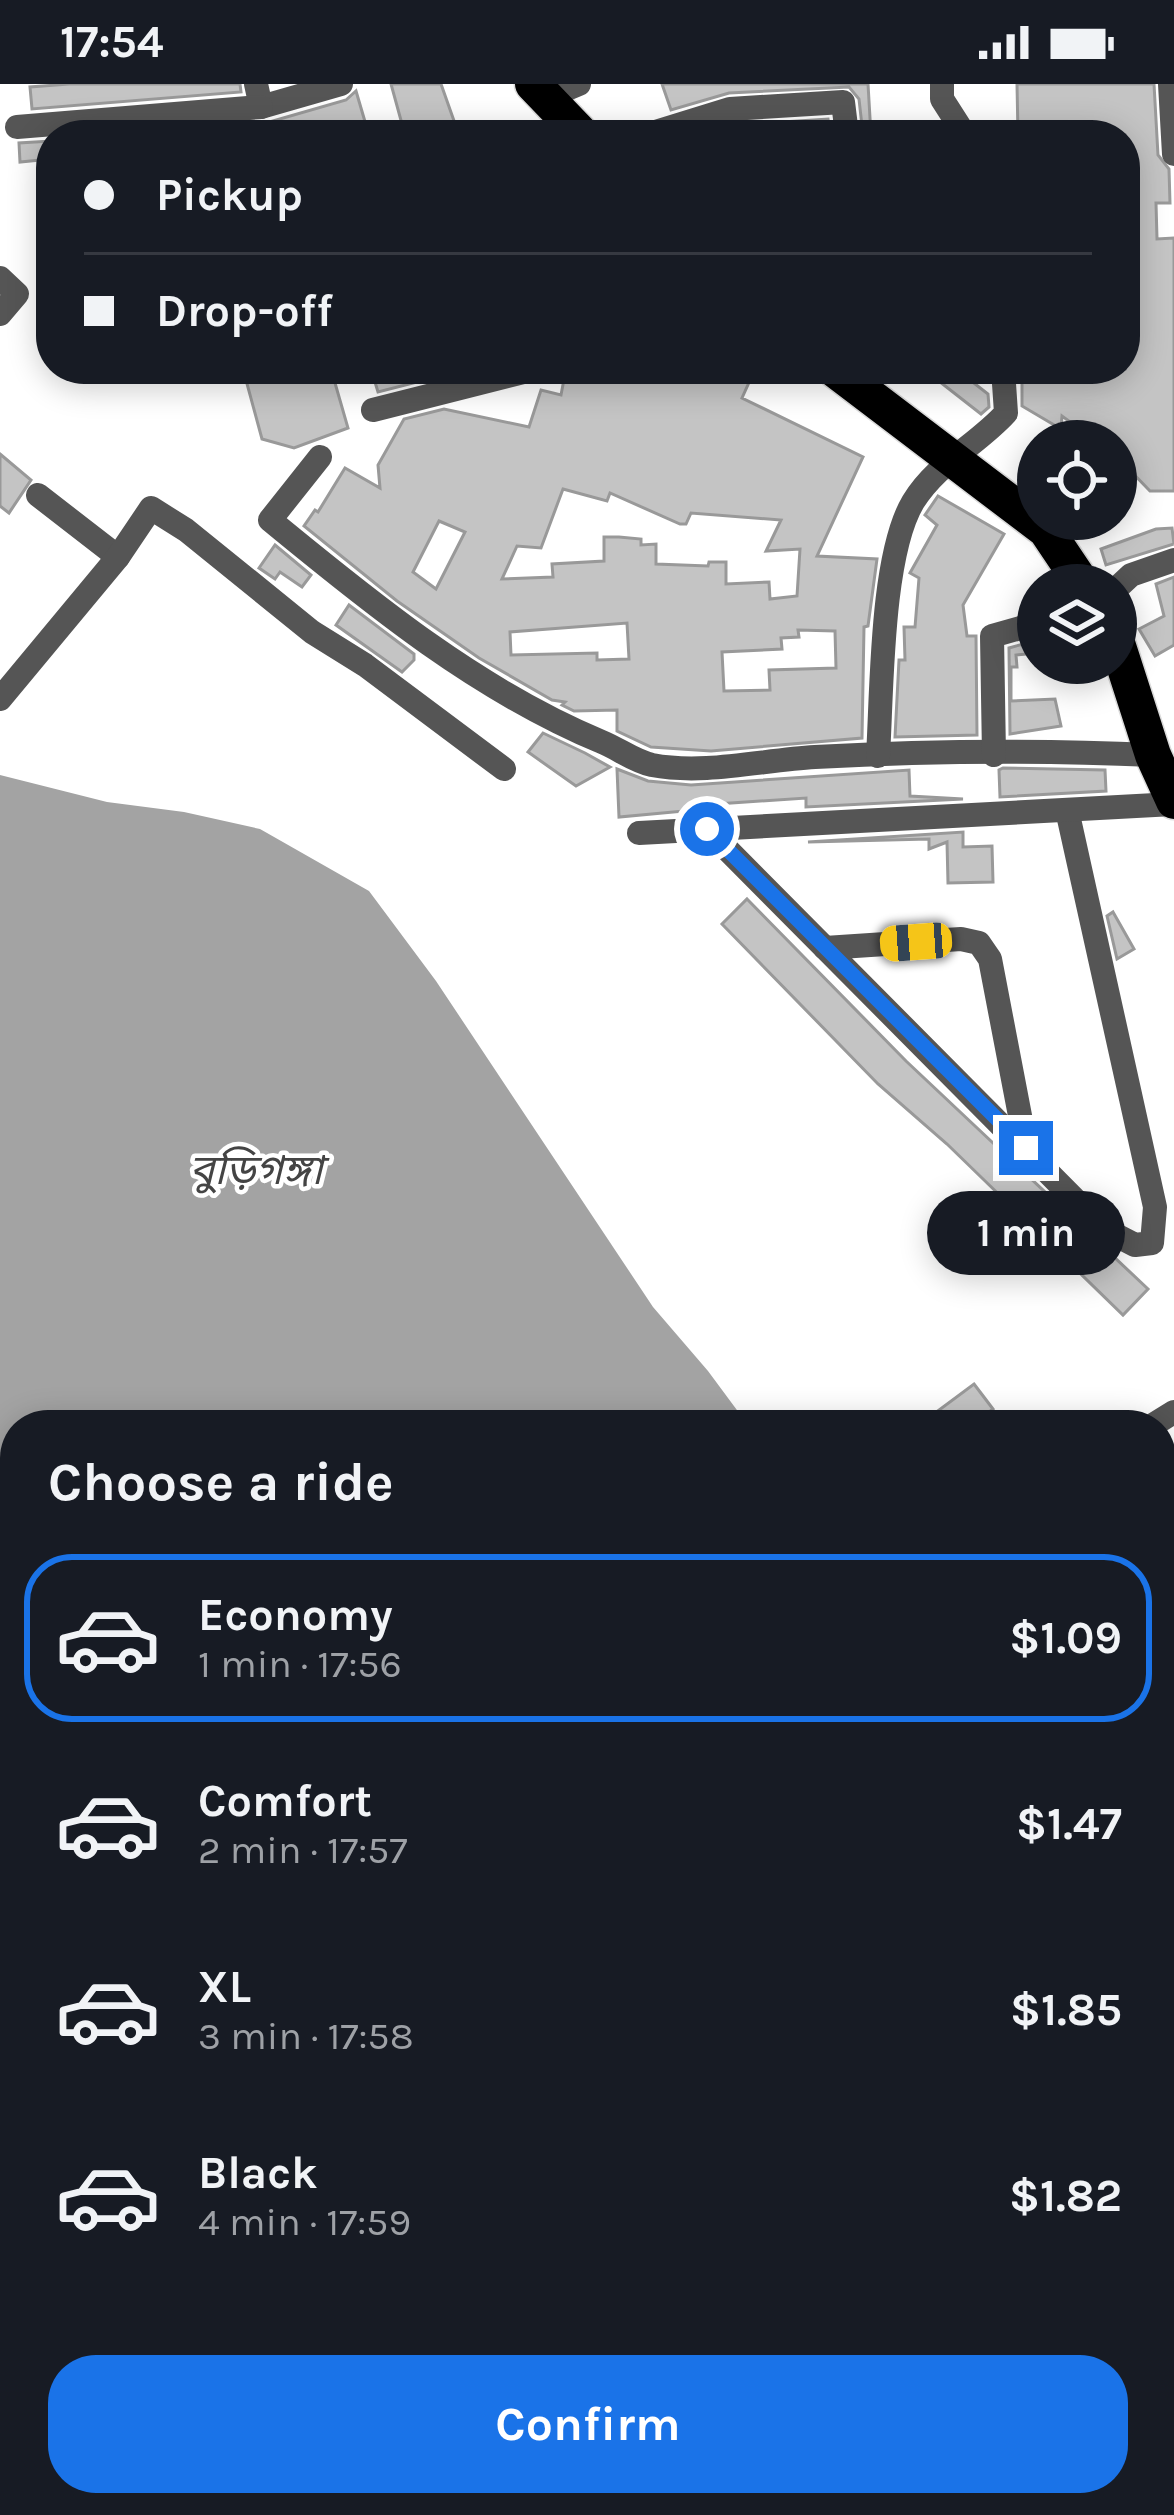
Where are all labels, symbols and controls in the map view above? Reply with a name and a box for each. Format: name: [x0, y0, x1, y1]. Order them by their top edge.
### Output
text: 17:54: [60, 16, 164, 68]
text: Pickup: [156, 169, 303, 221]
text: Drop-off: [156, 285, 333, 337]
map controls: [1017, 420, 1137, 684]
button: locate: [1017, 420, 1137, 540]
button: layers: [1017, 564, 1137, 684]
route start: [680, 802, 734, 856]
car: [879, 922, 953, 962]
route end: [999, 1121, 1053, 1175]
water label: বুড়িগঙ্গা: [189, 1145, 330, 1195]
callout: 1 min: [927, 1190, 1125, 1274]
text: 1 min: [977, 1210, 1075, 1256]
text: Choose a ride: [48, 1450, 394, 1514]
icon: car: [54, 1584, 162, 1692]
text: Economy: [198, 1589, 393, 1641]
text: $1.09: [1009, 1612, 1122, 1664]
text: 1 min · 17:56: [198, 1641, 402, 1687]
icon: car: [54, 1770, 162, 1878]
text: Comfort: [198, 1775, 372, 1827]
text: $1.47: [1016, 1798, 1122, 1850]
text: 2 min · 17:57: [198, 1827, 408, 1873]
icon: car: [54, 1956, 162, 2064]
text: XL: [198, 1961, 251, 2013]
text: $1.85: [1010, 1984, 1122, 2036]
text: 3 min · 17:58: [198, 2013, 414, 2059]
icon: car: [54, 2142, 162, 2250]
text: Black: [198, 2147, 318, 2199]
text: $1.82: [1009, 2170, 1122, 2222]
text: 4 min · 17:59: [198, 2199, 411, 2245]
button: Confirm: [48, 2355, 1128, 2493]

